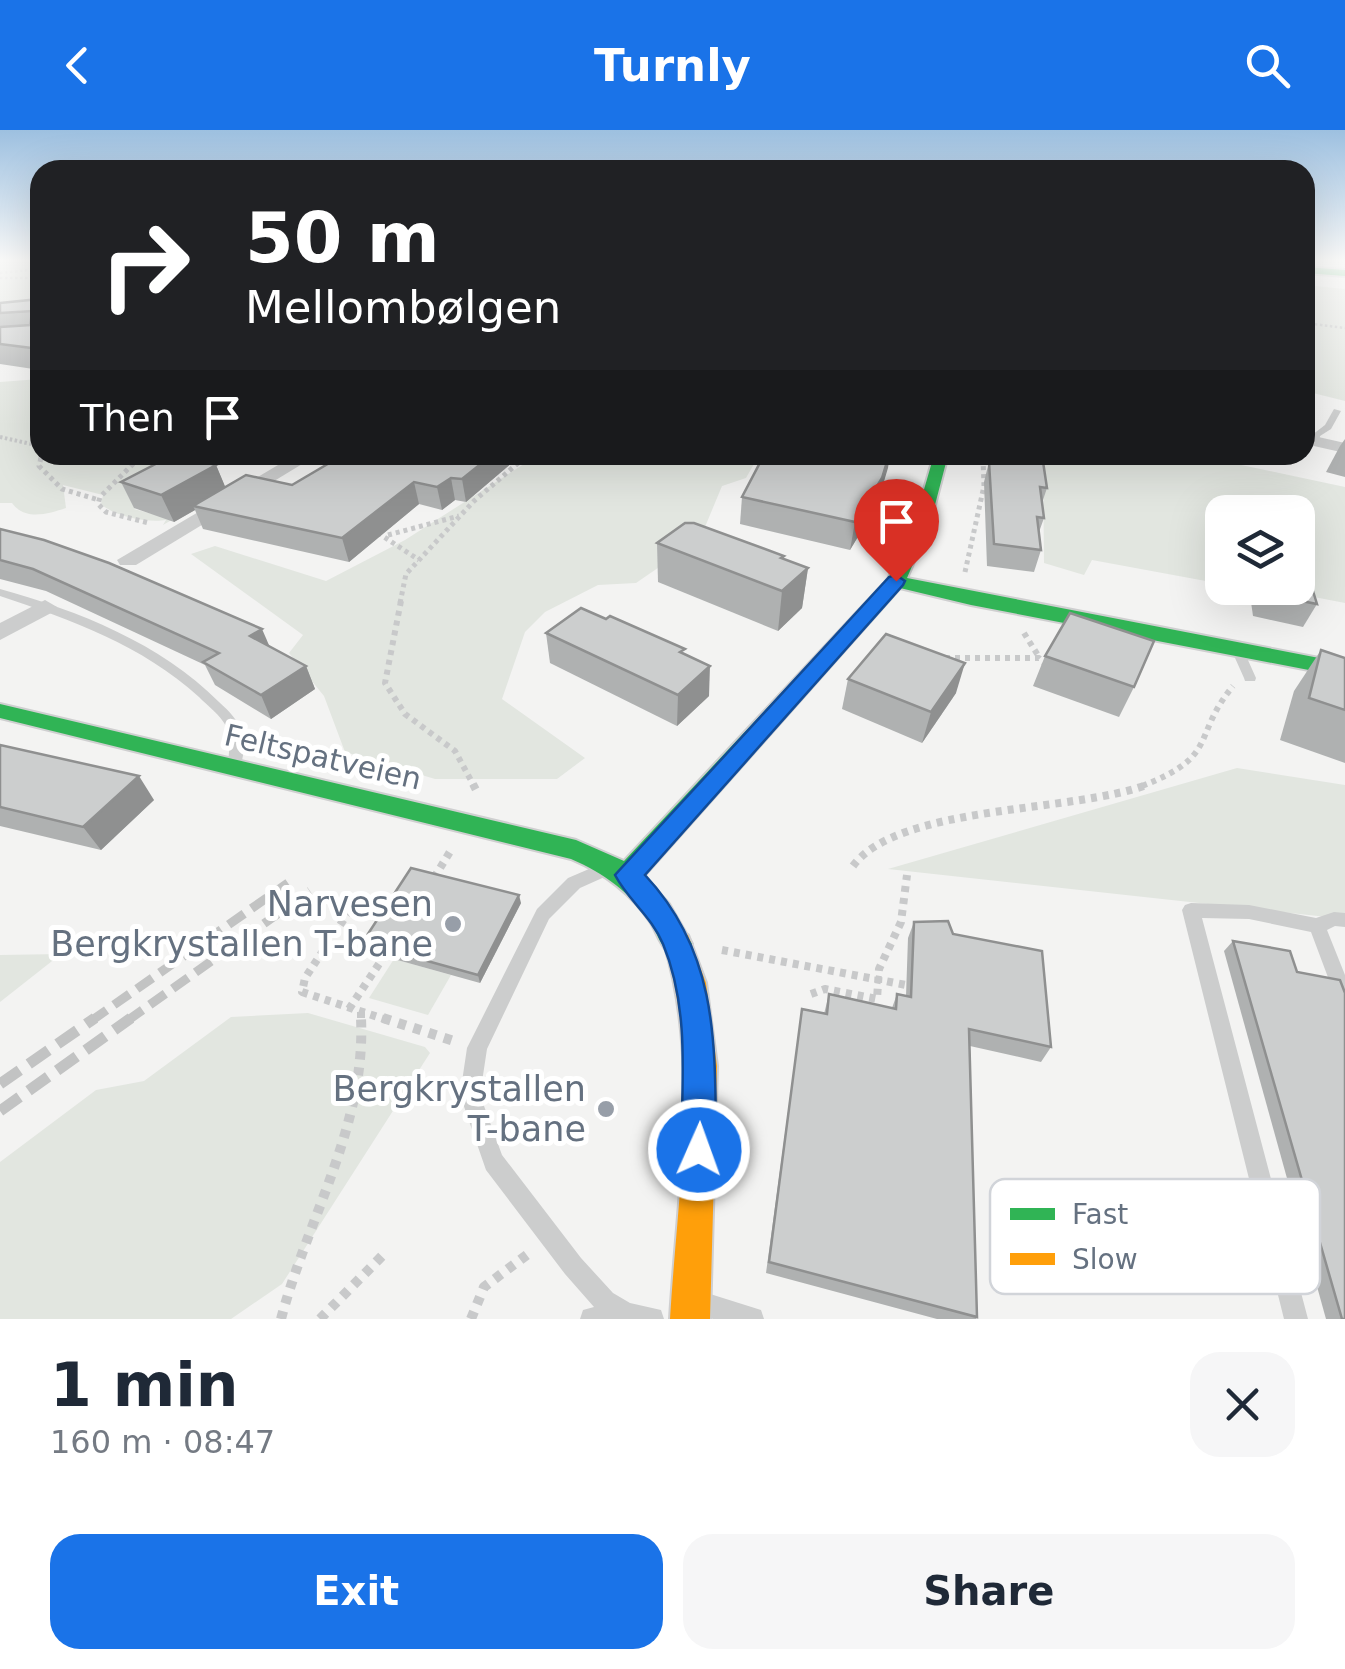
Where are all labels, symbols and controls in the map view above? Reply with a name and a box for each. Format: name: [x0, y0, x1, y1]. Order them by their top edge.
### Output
icon: back: [50, 38, 105, 93]
icon: search: [1240, 38, 1295, 93]
text: Turnly: [594, 39, 751, 92]
text: 50 m: [245, 197, 440, 279]
icon: right: [80, 200, 210, 330]
text: Mellombølgen: [245, 281, 561, 334]
icon: arrive: [195, 390, 250, 445]
text: Then: [80, 396, 175, 440]
pin: [854, 479, 939, 582]
icon: arrive: [869, 494, 924, 549]
map controls: [1205, 495, 1315, 605]
button: layers: [1205, 495, 1315, 605]
street label: Feltspatveien: [221, 717, 425, 797]
place label: Narvesen Bergkrystallen T-bane: [50, 884, 433, 964]
marker: Narvesen Bergkrystallen T-bane: [442, 913, 464, 935]
place label: Bergkrystallen T-bane: [333, 1069, 586, 1149]
marker: Bergkrystallen T-bane: [595, 1098, 617, 1120]
position arrow: [647, 1098, 751, 1202]
legend: [990, 1179, 1320, 1294]
text: Fast: [1072, 1198, 1128, 1231]
text: Slow: [1072, 1243, 1138, 1276]
text: 1 min: [50, 1350, 238, 1420]
button: close: [1190, 1352, 1295, 1457]
text: 160 m · 08:47: [50, 1423, 275, 1461]
button: Exit: [50, 1534, 663, 1649]
button: Share: [683, 1534, 1295, 1649]

